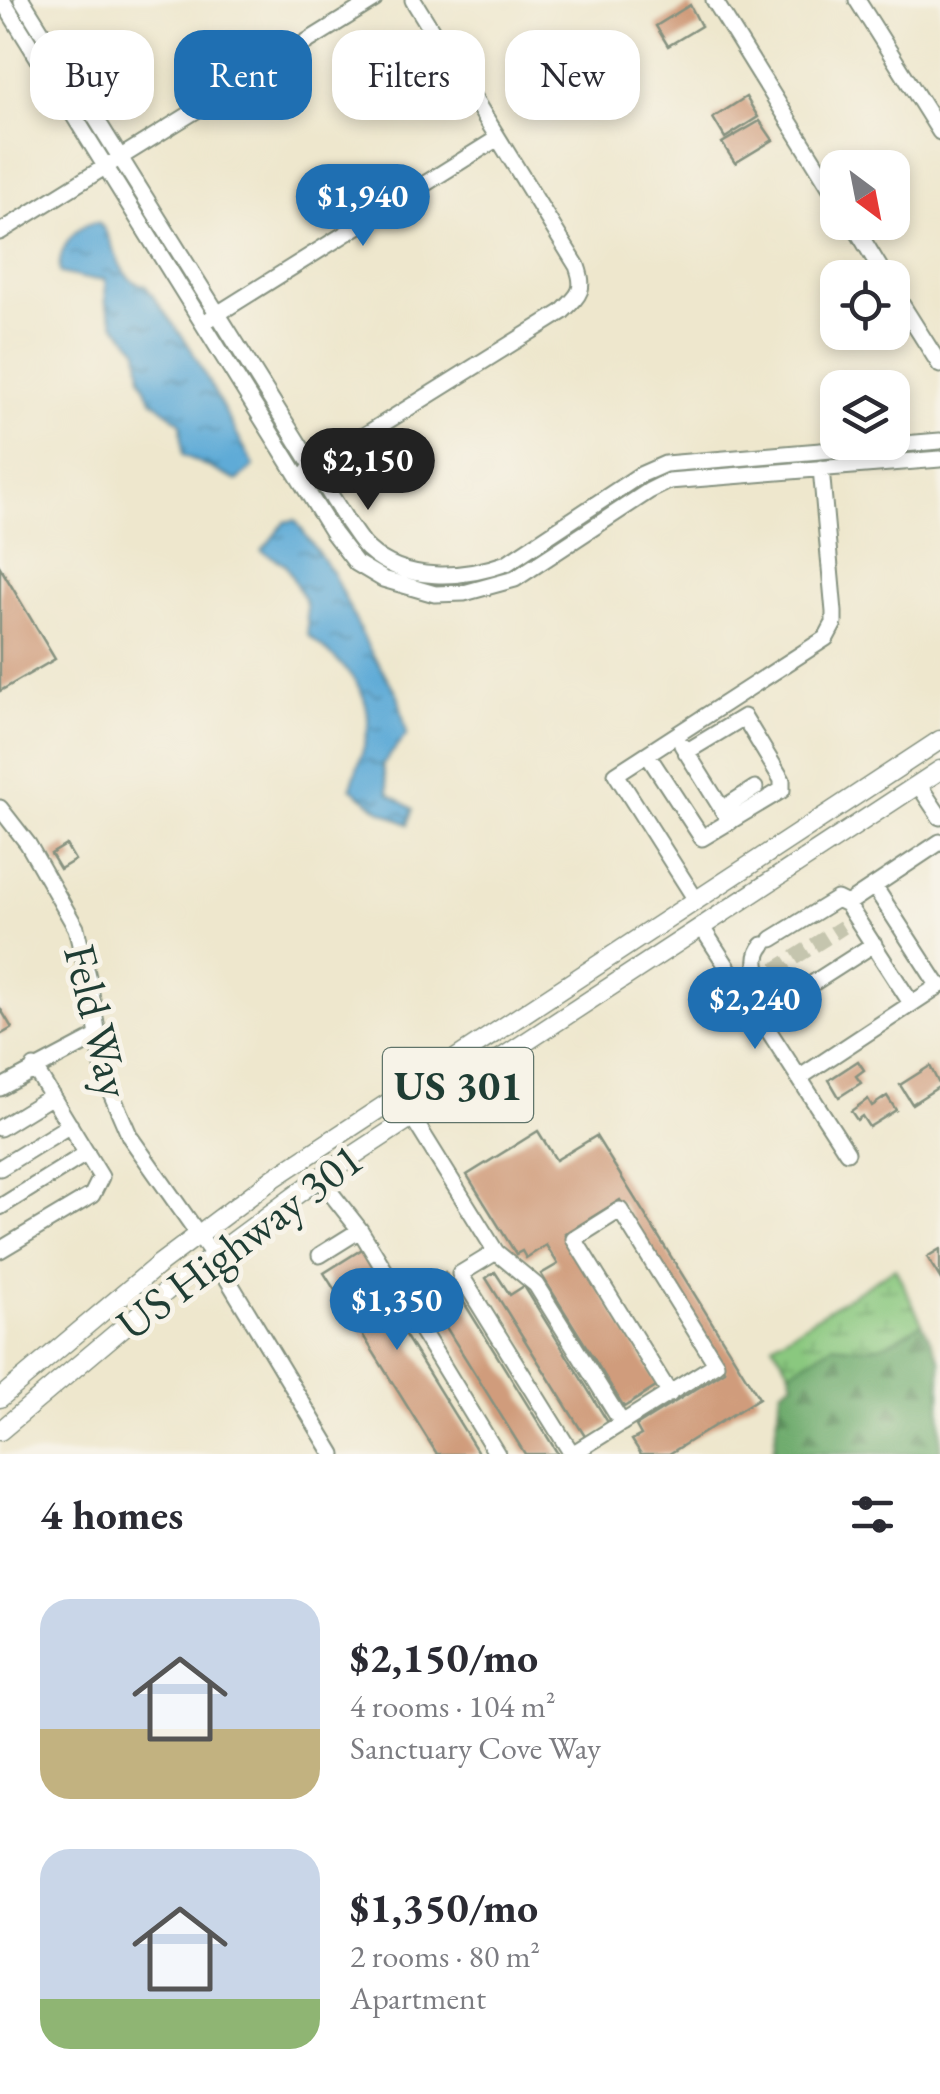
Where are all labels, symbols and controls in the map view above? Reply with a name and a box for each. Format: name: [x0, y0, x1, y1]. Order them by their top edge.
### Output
chip: Buy: [30, 30, 154, 120]
chip: Rent: [174, 30, 312, 120]
chip: Filters: [332, 30, 485, 120]
chip: New: [505, 30, 640, 120]
north arrow: [820, 150, 910, 240]
map controls: [820, 150, 910, 460]
pin: $1,940: [282, 164, 444, 249]
text: $1,940: [318, 175, 408, 217]
button: locate: [820, 260, 910, 350]
button: layers: [820, 370, 910, 460]
pin: $2,150: [287, 428, 449, 513]
text: $2,150: [323, 439, 413, 481]
street label: Feld Way: [51, 938, 145, 1104]
pin: $2,240: [674, 967, 836, 1052]
text: $2,240: [710, 978, 800, 1020]
road number: US 301: [383, 1048, 533, 1122]
street label: US Highway 301: [104, 1130, 374, 1352]
pin: $1,350: [316, 1268, 478, 1353]
text: $1,350: [352, 1279, 442, 1321]
text: 4 homes: [40, 1487, 183, 1542]
icon: filters: [845, 1487, 900, 1542]
text: $2,150/mo: [350, 1630, 538, 1685]
icon: home: [120, 1639, 240, 1759]
text: 4 rooms · 104 m²: [350, 1685, 556, 1727]
text: Sanctuary Cove Way: [350, 1727, 601, 1769]
text: $1,350/mo: [350, 1880, 538, 1935]
icon: home: [120, 1889, 240, 2009]
text: 2 rooms · 80 m²: [350, 1935, 540, 1977]
text: Apartment: [350, 1977, 486, 2019]

